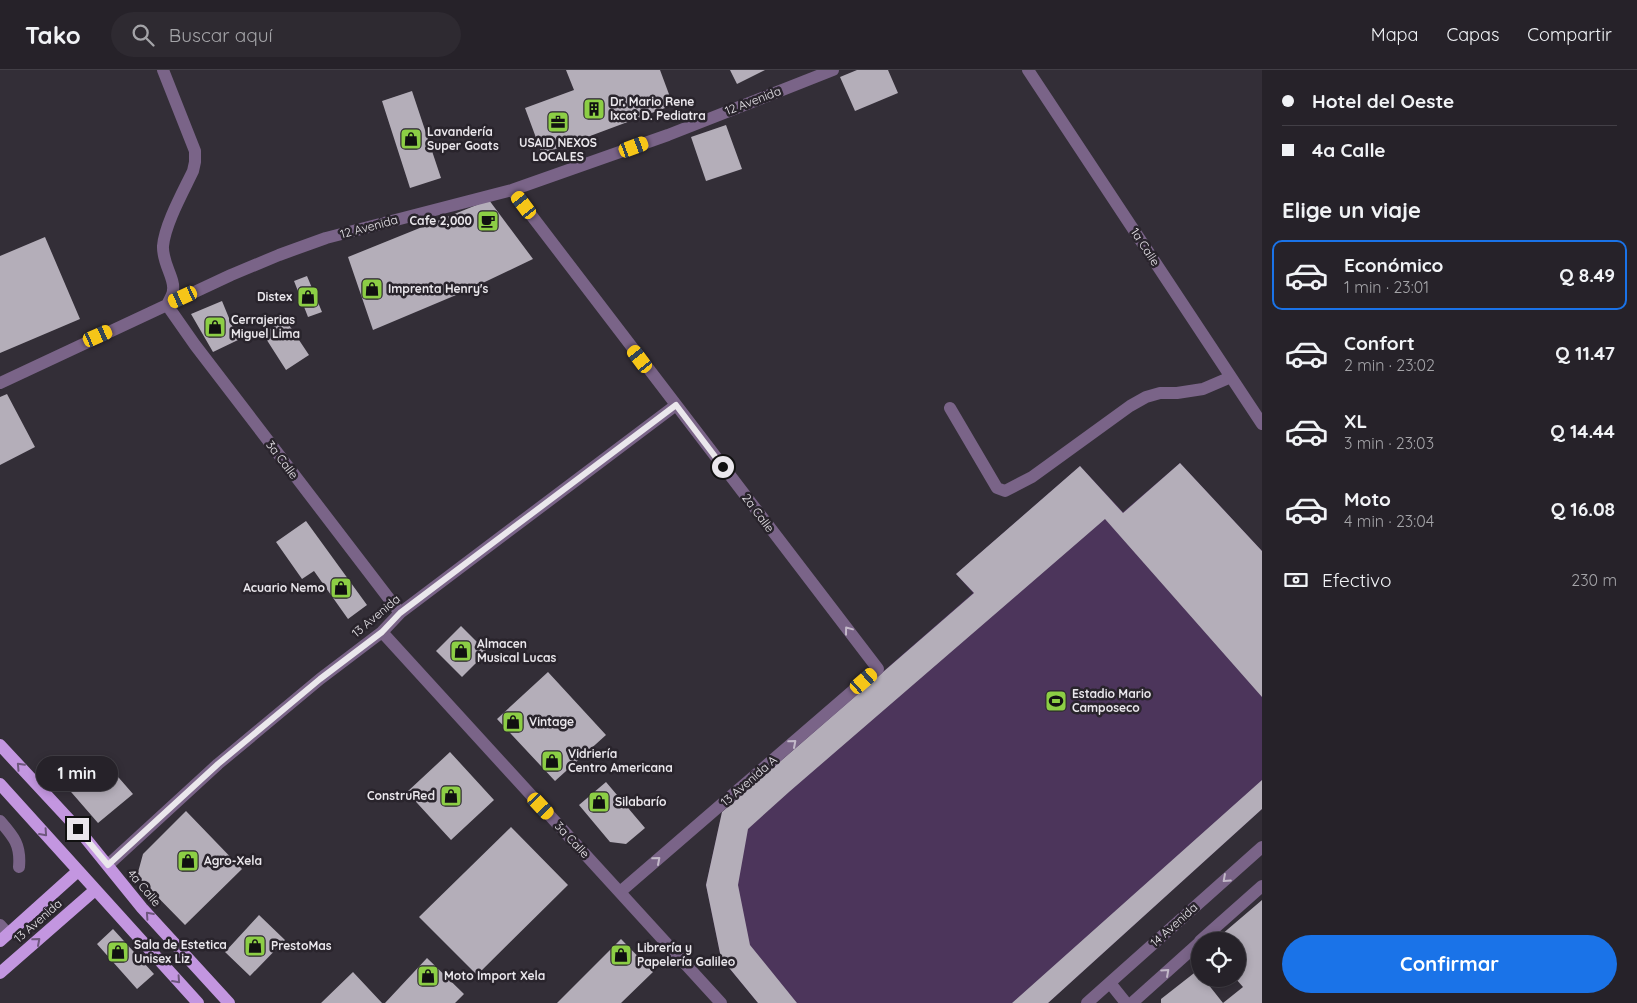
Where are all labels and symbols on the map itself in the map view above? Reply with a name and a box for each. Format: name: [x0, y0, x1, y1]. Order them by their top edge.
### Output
street label: 12 Avenida: [723, 83, 783, 118]
place label: Dr. Mario Rene Ixcot D. Pediatra: [610, 94, 706, 123]
building icon: Dr. Mario Rene Ixcot D. Pediatra: [582, 97, 606, 121]
office icon: USAID NEXOS LOCALES: [546, 110, 570, 134]
place label: Lavandería Super Goats: [427, 124, 499, 153]
shop icon: Lavandería Super Goats: [399, 127, 423, 151]
place label: USAID NEXOS LOCALES: [519, 135, 597, 164]
car: [617, 135, 650, 159]
car: [508, 189, 539, 221]
cafe icon: Cafe 2,000: [476, 209, 500, 233]
street label: 12 Avenida: [338, 212, 399, 241]
place label: Cafe 2,000: [409, 213, 472, 228]
street label: 1a Calle: [1128, 225, 1163, 269]
shop icon: Imprenta Henry's: [360, 277, 384, 301]
place label: Imprenta Henry's: [388, 281, 489, 296]
car: [166, 284, 199, 310]
shop icon: Distex: [296, 285, 320, 309]
place label: Distex: [257, 289, 292, 304]
place label: Cerrajerias Miguel Lima: [231, 312, 300, 341]
shop icon: Cerrajerias Miguel Lima: [203, 315, 227, 339]
car: [81, 323, 114, 349]
car: [624, 343, 655, 375]
street label: 3a Calle: [263, 438, 302, 482]
route start: [712, 456, 734, 478]
street label: 2a Calle: [739, 490, 778, 535]
shop icon: Acuario Nemo: [329, 576, 353, 600]
place label: Acuario Nemo: [243, 580, 325, 595]
street label: 13 Avenida: [348, 591, 403, 640]
one-way arrow: [845, 626, 854, 636]
place label: Almacen Musical Lucas: [477, 636, 556, 665]
shop icon: Almacen Musical Lucas: [449, 639, 473, 663]
car: [847, 665, 880, 697]
place label: Estadio Mario Camposeco: [1072, 686, 1152, 715]
sports icon: Estadio Mario Camposeco: [1044, 689, 1068, 713]
shop icon: Vintage: [501, 710, 525, 734]
place label: Vintage: [529, 714, 574, 729]
one-way arrow: [787, 740, 796, 748]
place label: Vidriería Centro Americana: [568, 746, 673, 775]
shop icon: Vidriería Centro Americana: [540, 749, 564, 773]
street label: 13 Avenida A: [717, 752, 780, 809]
callout: 1 min: [37, 756, 119, 792]
one-way arrow: [16, 763, 25, 772]
shop icon: ConstruRed: [439, 784, 463, 808]
place label: ConstruRed: [367, 788, 435, 803]
car: [525, 790, 556, 822]
shop icon: Silabarío: [587, 790, 611, 814]
place label: Silabarío: [615, 794, 667, 809]
route end: [67, 818, 89, 840]
street label: 3a Calle: [552, 818, 593, 861]
one-way arrow: [38, 827, 47, 836]
shop icon: Agro-Xela: [176, 849, 200, 873]
place label: Agro-Xela: [204, 853, 262, 868]
one-way arrow: [651, 858, 660, 866]
street label: 4a Calle: [124, 866, 164, 910]
one-way arrow: [1222, 873, 1231, 882]
street label: 13 Avenida: [11, 896, 65, 945]
street label: 14 Avenida: [1147, 900, 1200, 950]
one-way arrow: [146, 912, 155, 921]
shop icon: PrestoMas: [243, 934, 267, 958]
place label: Sala de Estetica Unisex Liz: [134, 937, 227, 966]
one-way arrow: [31, 938, 40, 947]
place label: PrestoMas: [271, 938, 332, 953]
shop icon: Sala de Estetica Unisex Liz: [106, 940, 130, 964]
place label: Librería y Papelería Galileo: [637, 940, 736, 969]
shop icon: Librería y Papelería Galileo: [609, 943, 633, 967]
shop icon: Moto Import Xela: [416, 964, 440, 988]
place label: Moto Import Xela: [444, 968, 545, 983]
one-way arrow: [1160, 969, 1169, 978]
one-way arrow: [171, 974, 180, 983]

